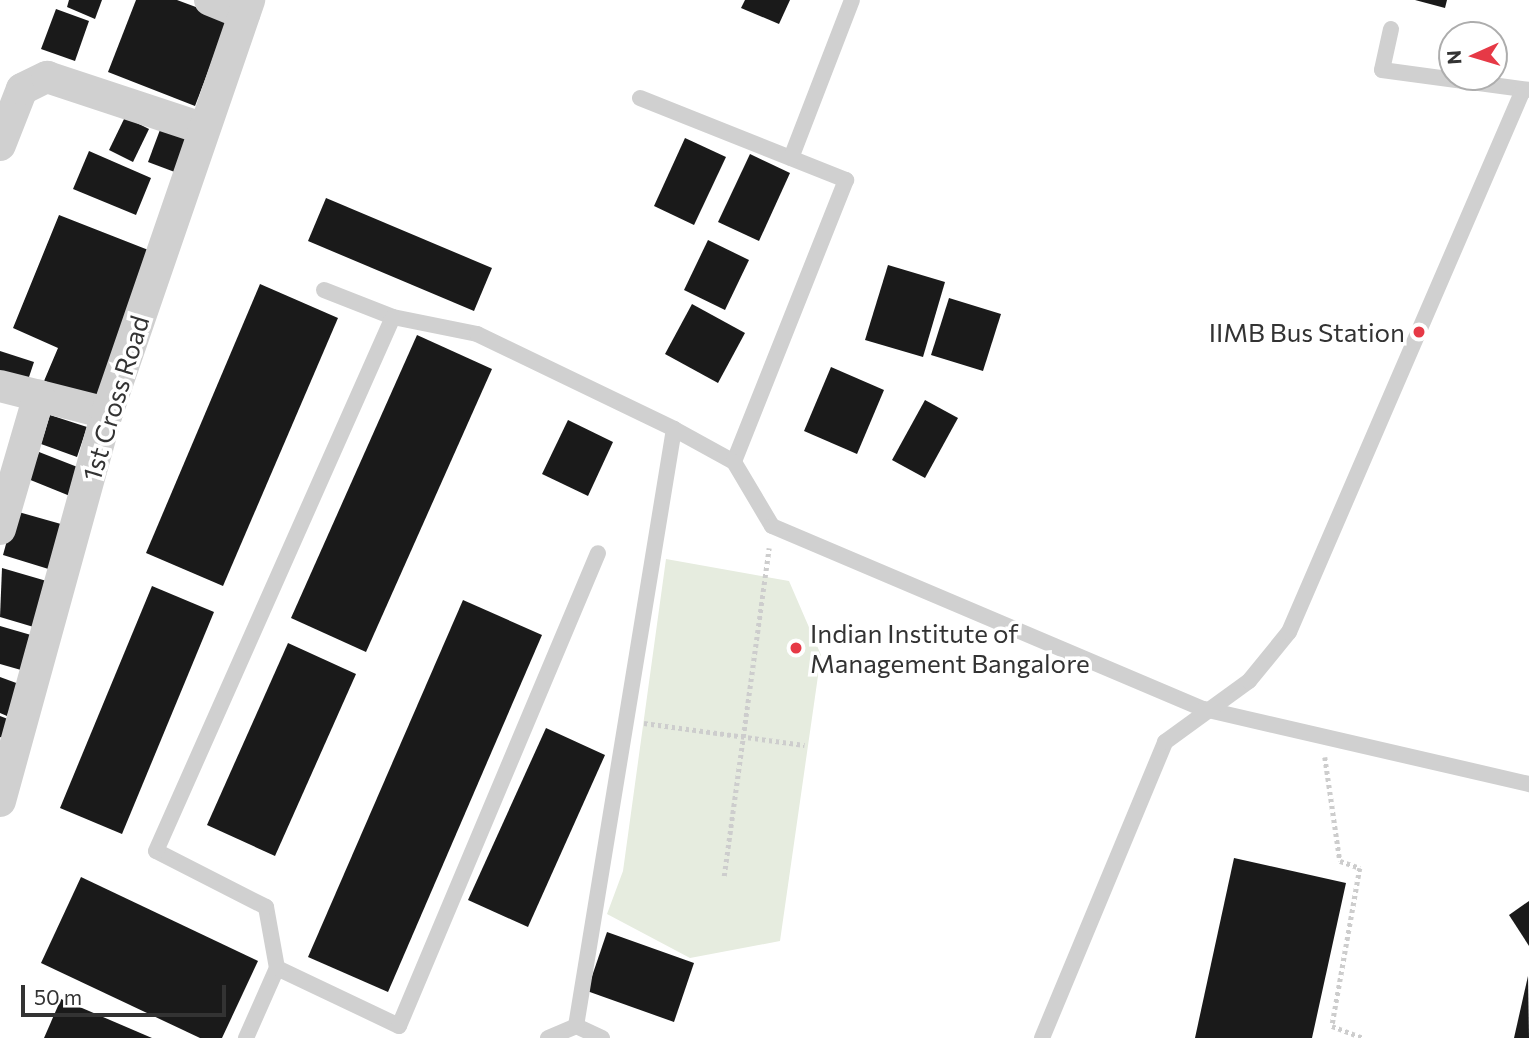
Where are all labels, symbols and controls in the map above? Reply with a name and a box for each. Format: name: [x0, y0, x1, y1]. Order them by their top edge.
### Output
north arrow: [1438, 21, 1508, 91]
text: N: [1442, 49, 1466, 65]
street label: 1st Cross Road: [75, 312, 155, 484]
place label: IIMB Bus Station: [1209, 316, 1405, 348]
marker: IIMB Bus Station: [1411, 324, 1427, 340]
place label: Indian Institute of Management Bangalore: [810, 617, 1090, 678]
marker: Indian Institute of Management Bangalore: [788, 640, 804, 656]
scale bar: [24, 972, 229, 1016]
text: 50 m: [34, 984, 82, 1009]

